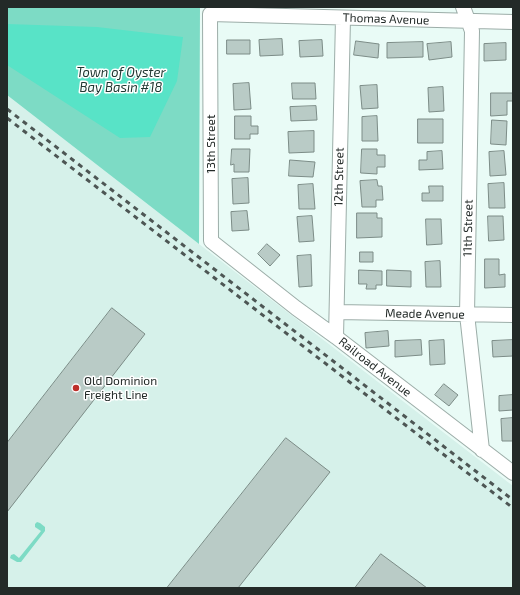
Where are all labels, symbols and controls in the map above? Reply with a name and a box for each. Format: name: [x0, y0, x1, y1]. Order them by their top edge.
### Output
street label: Thomas Avenue: [342, 10, 430, 28]
water label: Town of Oyster Bay Basin #18: [76, 65, 166, 96]
street label: 13th Street: [204, 114, 218, 174]
street label: 12th Street: [331, 147, 347, 207]
street label: 11th Street: [460, 199, 476, 257]
street label: Meade Avenue: [385, 306, 465, 322]
street label: Railroad Avenue: [336, 334, 414, 400]
place label: Old Dominion Freight Line: [84, 374, 157, 402]
marker: Old Dominion Freight Line: [71, 383, 81, 393]

